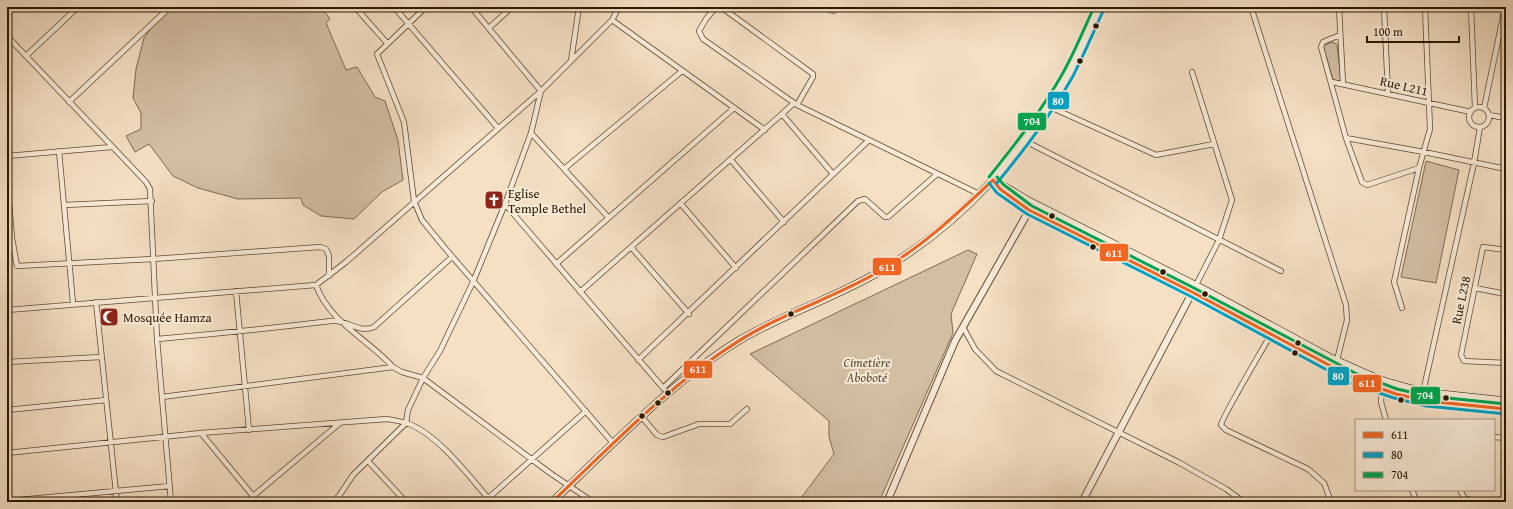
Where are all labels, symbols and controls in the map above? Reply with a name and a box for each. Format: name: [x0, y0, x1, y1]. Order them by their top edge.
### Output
scale bar: [1367, 18, 1459, 44]
unlabelled marker: [1091, 21, 1101, 31]
text: 100 m: [1373, 23, 1403, 40]
unlabelled marker: [1075, 56, 1085, 66]
street label: Rue L211: [1378, 71, 1430, 101]
line badge: 80: [1047, 91, 1070, 110]
text: 80: [1052, 93, 1064, 109]
line badge: 704: [1017, 112, 1047, 131]
text: 704: [1023, 113, 1041, 129]
place label: Eglise Temple Bethel: [508, 184, 587, 218]
church icon: Eglise Temple Bethel: [483, 189, 505, 211]
unlabelled marker: [1047, 211, 1057, 221]
unlabelled marker: [1088, 242, 1098, 252]
line badge: 611: [1099, 243, 1129, 262]
text: 611: [1105, 245, 1123, 261]
line badge: 611: [872, 257, 902, 276]
text: 611: [878, 259, 896, 275]
unlabelled marker: [1158, 267, 1168, 277]
street label: Rue L238: [1447, 274, 1475, 326]
unlabelled marker: [1200, 289, 1210, 299]
mosque icon: Mosquée Hamza: [98, 306, 120, 328]
place label: Mosquée Hamza: [123, 308, 212, 327]
unlabelled marker: [786, 309, 796, 319]
unlabelled marker: [1293, 338, 1303, 348]
unlabelled marker: [1290, 348, 1300, 358]
park label: Cimetière Aboboté: [843, 353, 891, 387]
line badge: 611: [683, 360, 713, 379]
text: 611: [689, 361, 707, 377]
line badge: 80: [1327, 366, 1350, 386]
text: 80: [1332, 368, 1344, 384]
line badge: 611: [1352, 374, 1382, 393]
text: 611: [1358, 375, 1376, 391]
line badge: 704: [1410, 386, 1441, 405]
text: 704: [1416, 387, 1434, 403]
unlabelled marker: [663, 388, 673, 398]
unlabelled marker: [1441, 393, 1451, 403]
unlabelled marker: [1396, 395, 1406, 405]
unlabelled marker: [653, 398, 663, 408]
unlabelled marker: [637, 411, 647, 421]
legend: [1355, 419, 1495, 491]
text: 611: [1391, 426, 1409, 443]
text: 80: [1391, 446, 1403, 463]
text: 704: [1391, 466, 1409, 483]

